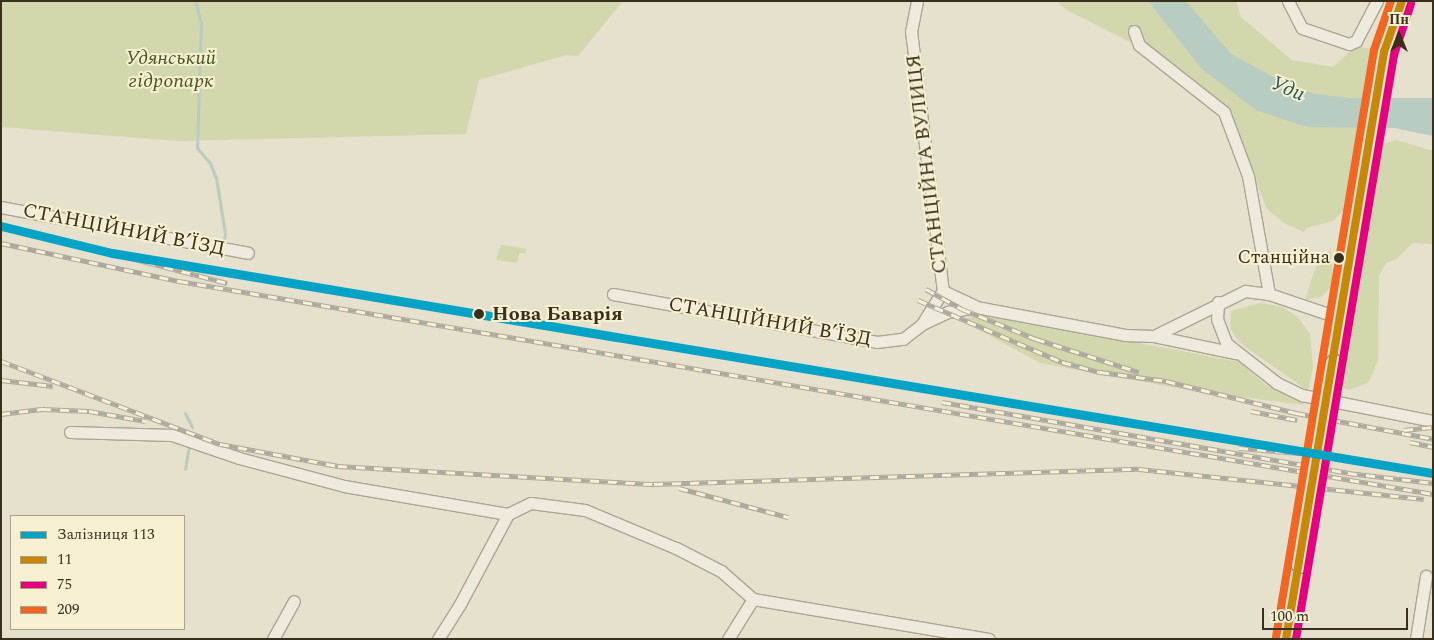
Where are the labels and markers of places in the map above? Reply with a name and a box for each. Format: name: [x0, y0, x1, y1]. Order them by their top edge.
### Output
place label: Станційна: [1237, 247, 1330, 269]
marker: Станційна: [1334, 253, 1344, 263]
place label: Нова Баварія: [492, 302, 623, 326]
marker: Нова Баварія: [470, 305, 488, 323]

